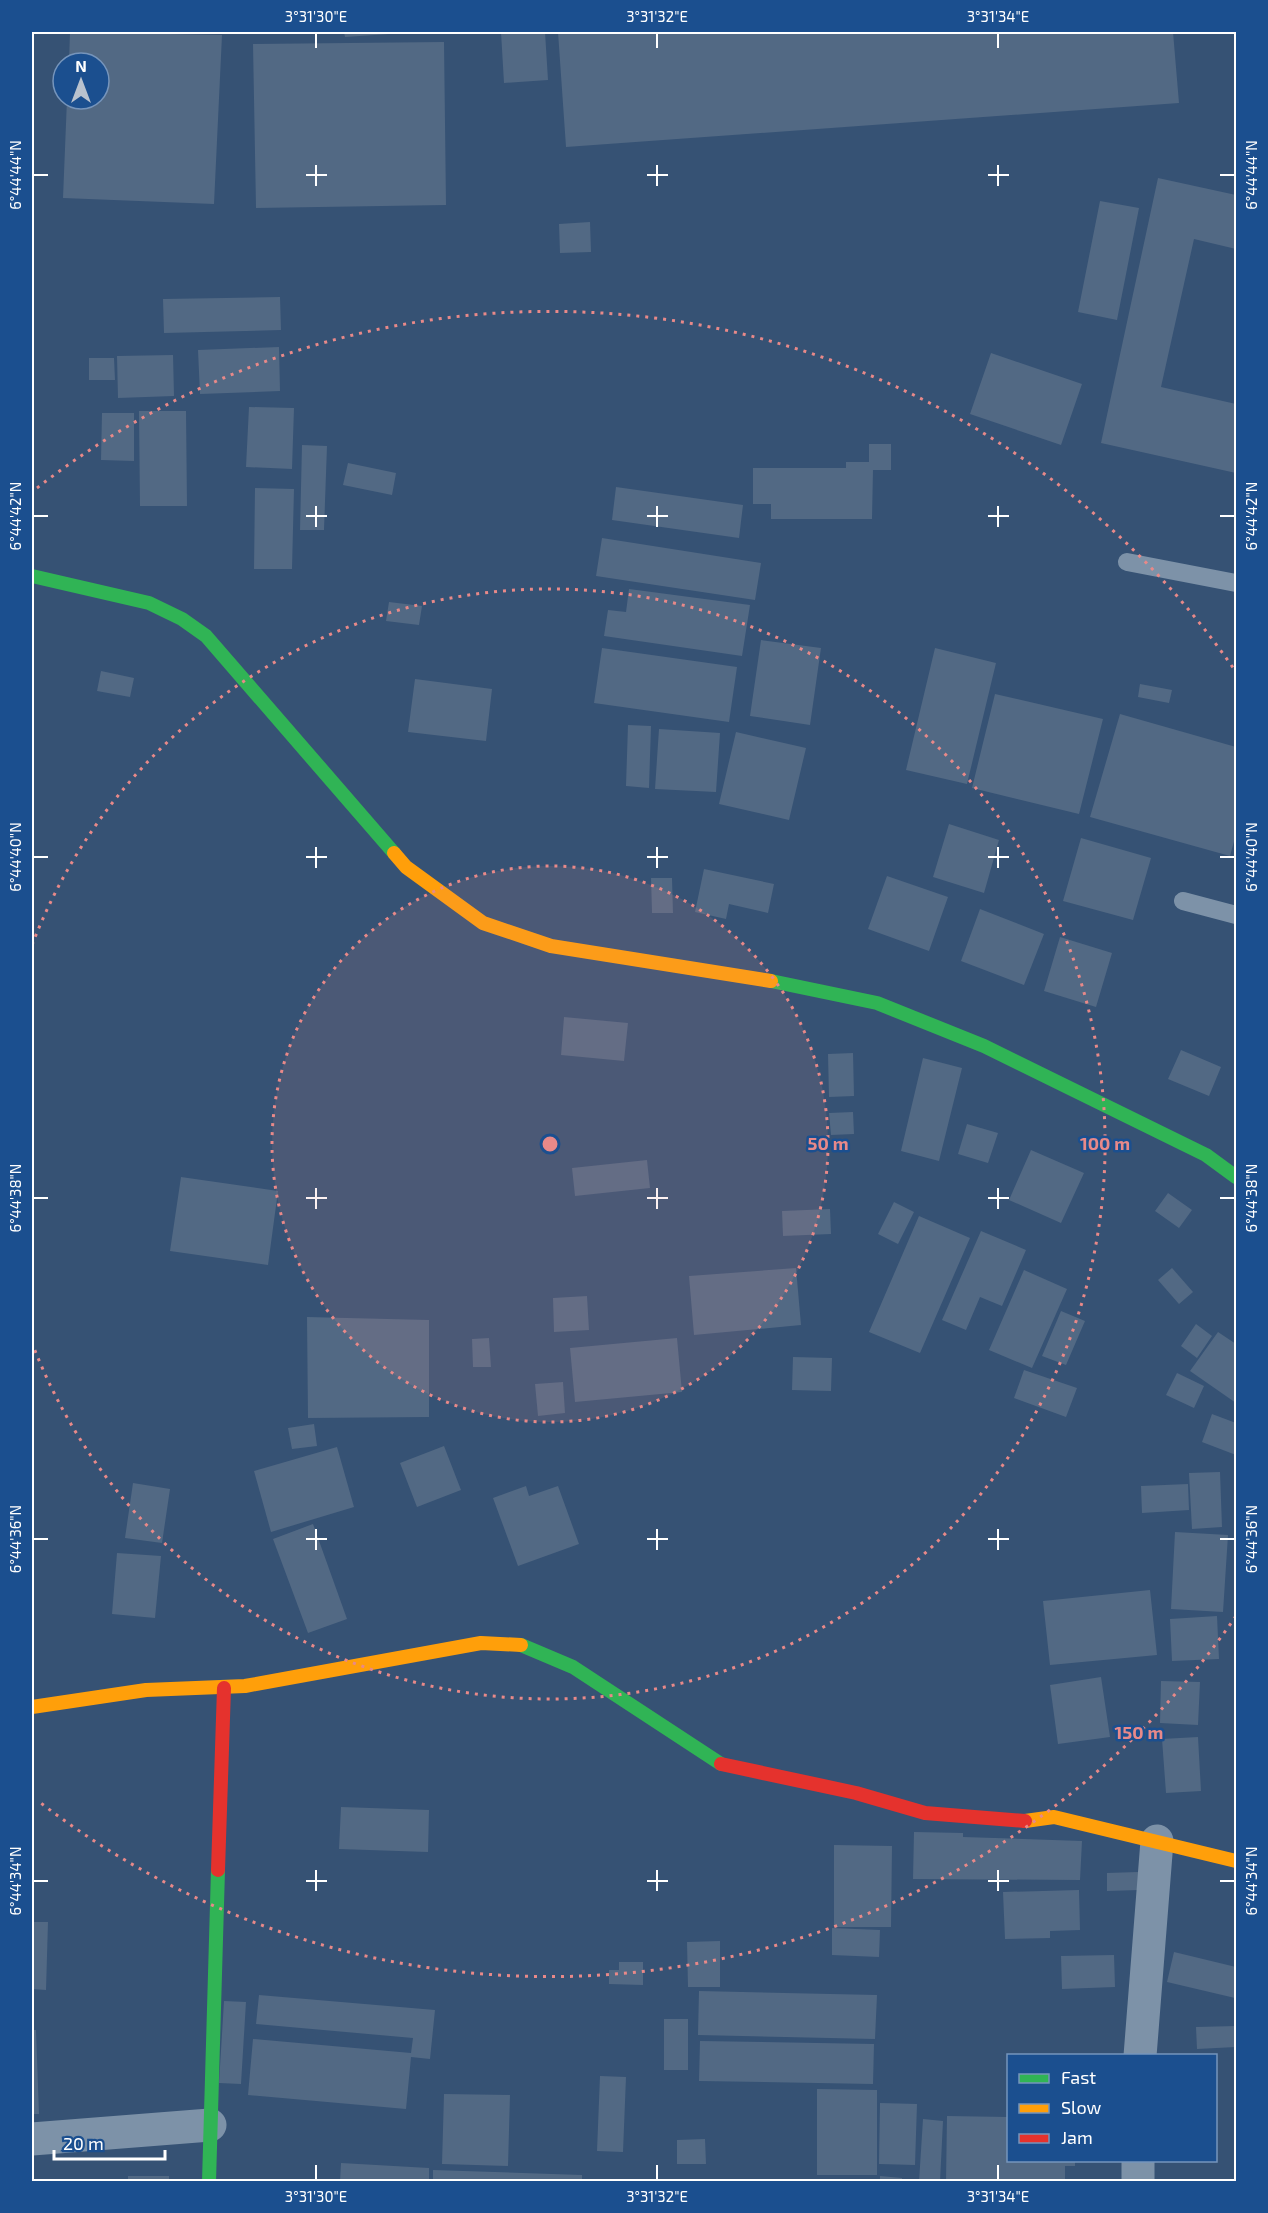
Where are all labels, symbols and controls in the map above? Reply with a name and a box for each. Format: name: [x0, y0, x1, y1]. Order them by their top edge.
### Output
text: 3°31'30"E: [285, 7, 347, 25]
text: 3°31'32"E: [626, 7, 688, 25]
text: 3°31'34"E: [967, 7, 1029, 25]
north arrow: [51, 51, 111, 111]
text: N: [75, 56, 87, 75]
text: 6°44'44"N: [6, 140, 24, 210]
text: 6°44'44"N: [1242, 140, 1260, 210]
text: 6°44'42"N: [6, 482, 24, 550]
text: 6°44'42"N: [1242, 482, 1260, 550]
text: 6°44'40"N: [6, 822, 24, 892]
text: 6°44'40"N: [1242, 822, 1260, 892]
text: 50 m: [807, 1132, 849, 1154]
text: 100 m: [1080, 1132, 1130, 1154]
centre of rings: [540, 1134, 560, 1154]
text: 6°44'38"N: [6, 1164, 24, 1232]
text: 6°44'38"N: [1242, 1164, 1260, 1232]
text: 6°44'36"N: [6, 1505, 24, 1573]
text: 6°44'36"N: [1242, 1505, 1260, 1573]
text: 150 m: [1115, 1721, 1163, 1743]
text: 6°44'34"N: [6, 1847, 24, 1915]
text: 6°44'34"N: [1242, 1847, 1260, 1915]
legend: [1007, 2054, 1217, 2162]
text: Fast: [1061, 2066, 1096, 2088]
text: Slow: [1061, 2096, 1102, 2118]
scale bar: [54, 2123, 165, 2161]
text: Jam: [1061, 2126, 1093, 2148]
text: 20 m: [63, 2132, 104, 2154]
text: 3°31'30"E: [285, 2187, 347, 2205]
text: 3°31'32"E: [626, 2187, 688, 2205]
text: 3°31'34"E: [967, 2187, 1029, 2205]

